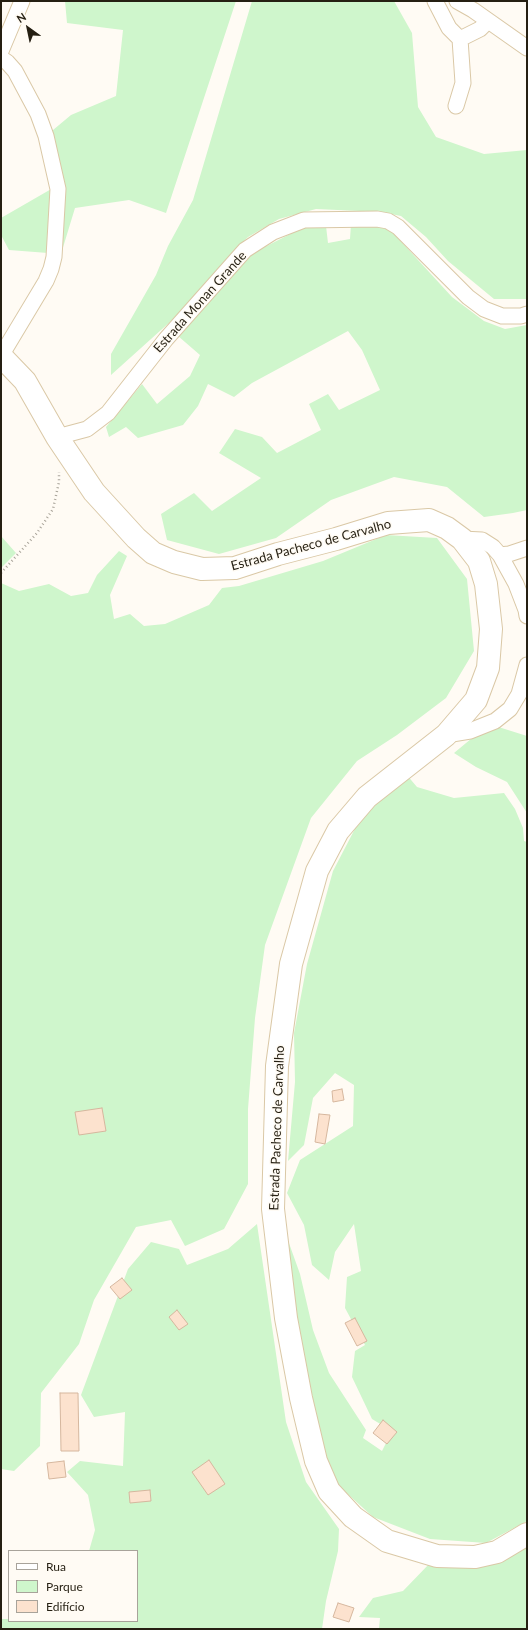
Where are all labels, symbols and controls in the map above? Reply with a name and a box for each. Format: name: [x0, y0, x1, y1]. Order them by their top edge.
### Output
north arrow: [8, 8, 48, 48]
text: N: [14, 10, 28, 25]
street label: Estrada Monan Grande: [150, 248, 250, 356]
street label: Estrada Pacheco de Carvalho: [229, 516, 393, 574]
street label: Estrada Pacheco de Carvalho: [266, 1045, 288, 1211]
legend: [8, 1550, 138, 1622]
text: Rua: [46, 1559, 66, 1574]
text: Parque: [46, 1579, 83, 1594]
text: Edifício: [46, 1599, 85, 1614]

